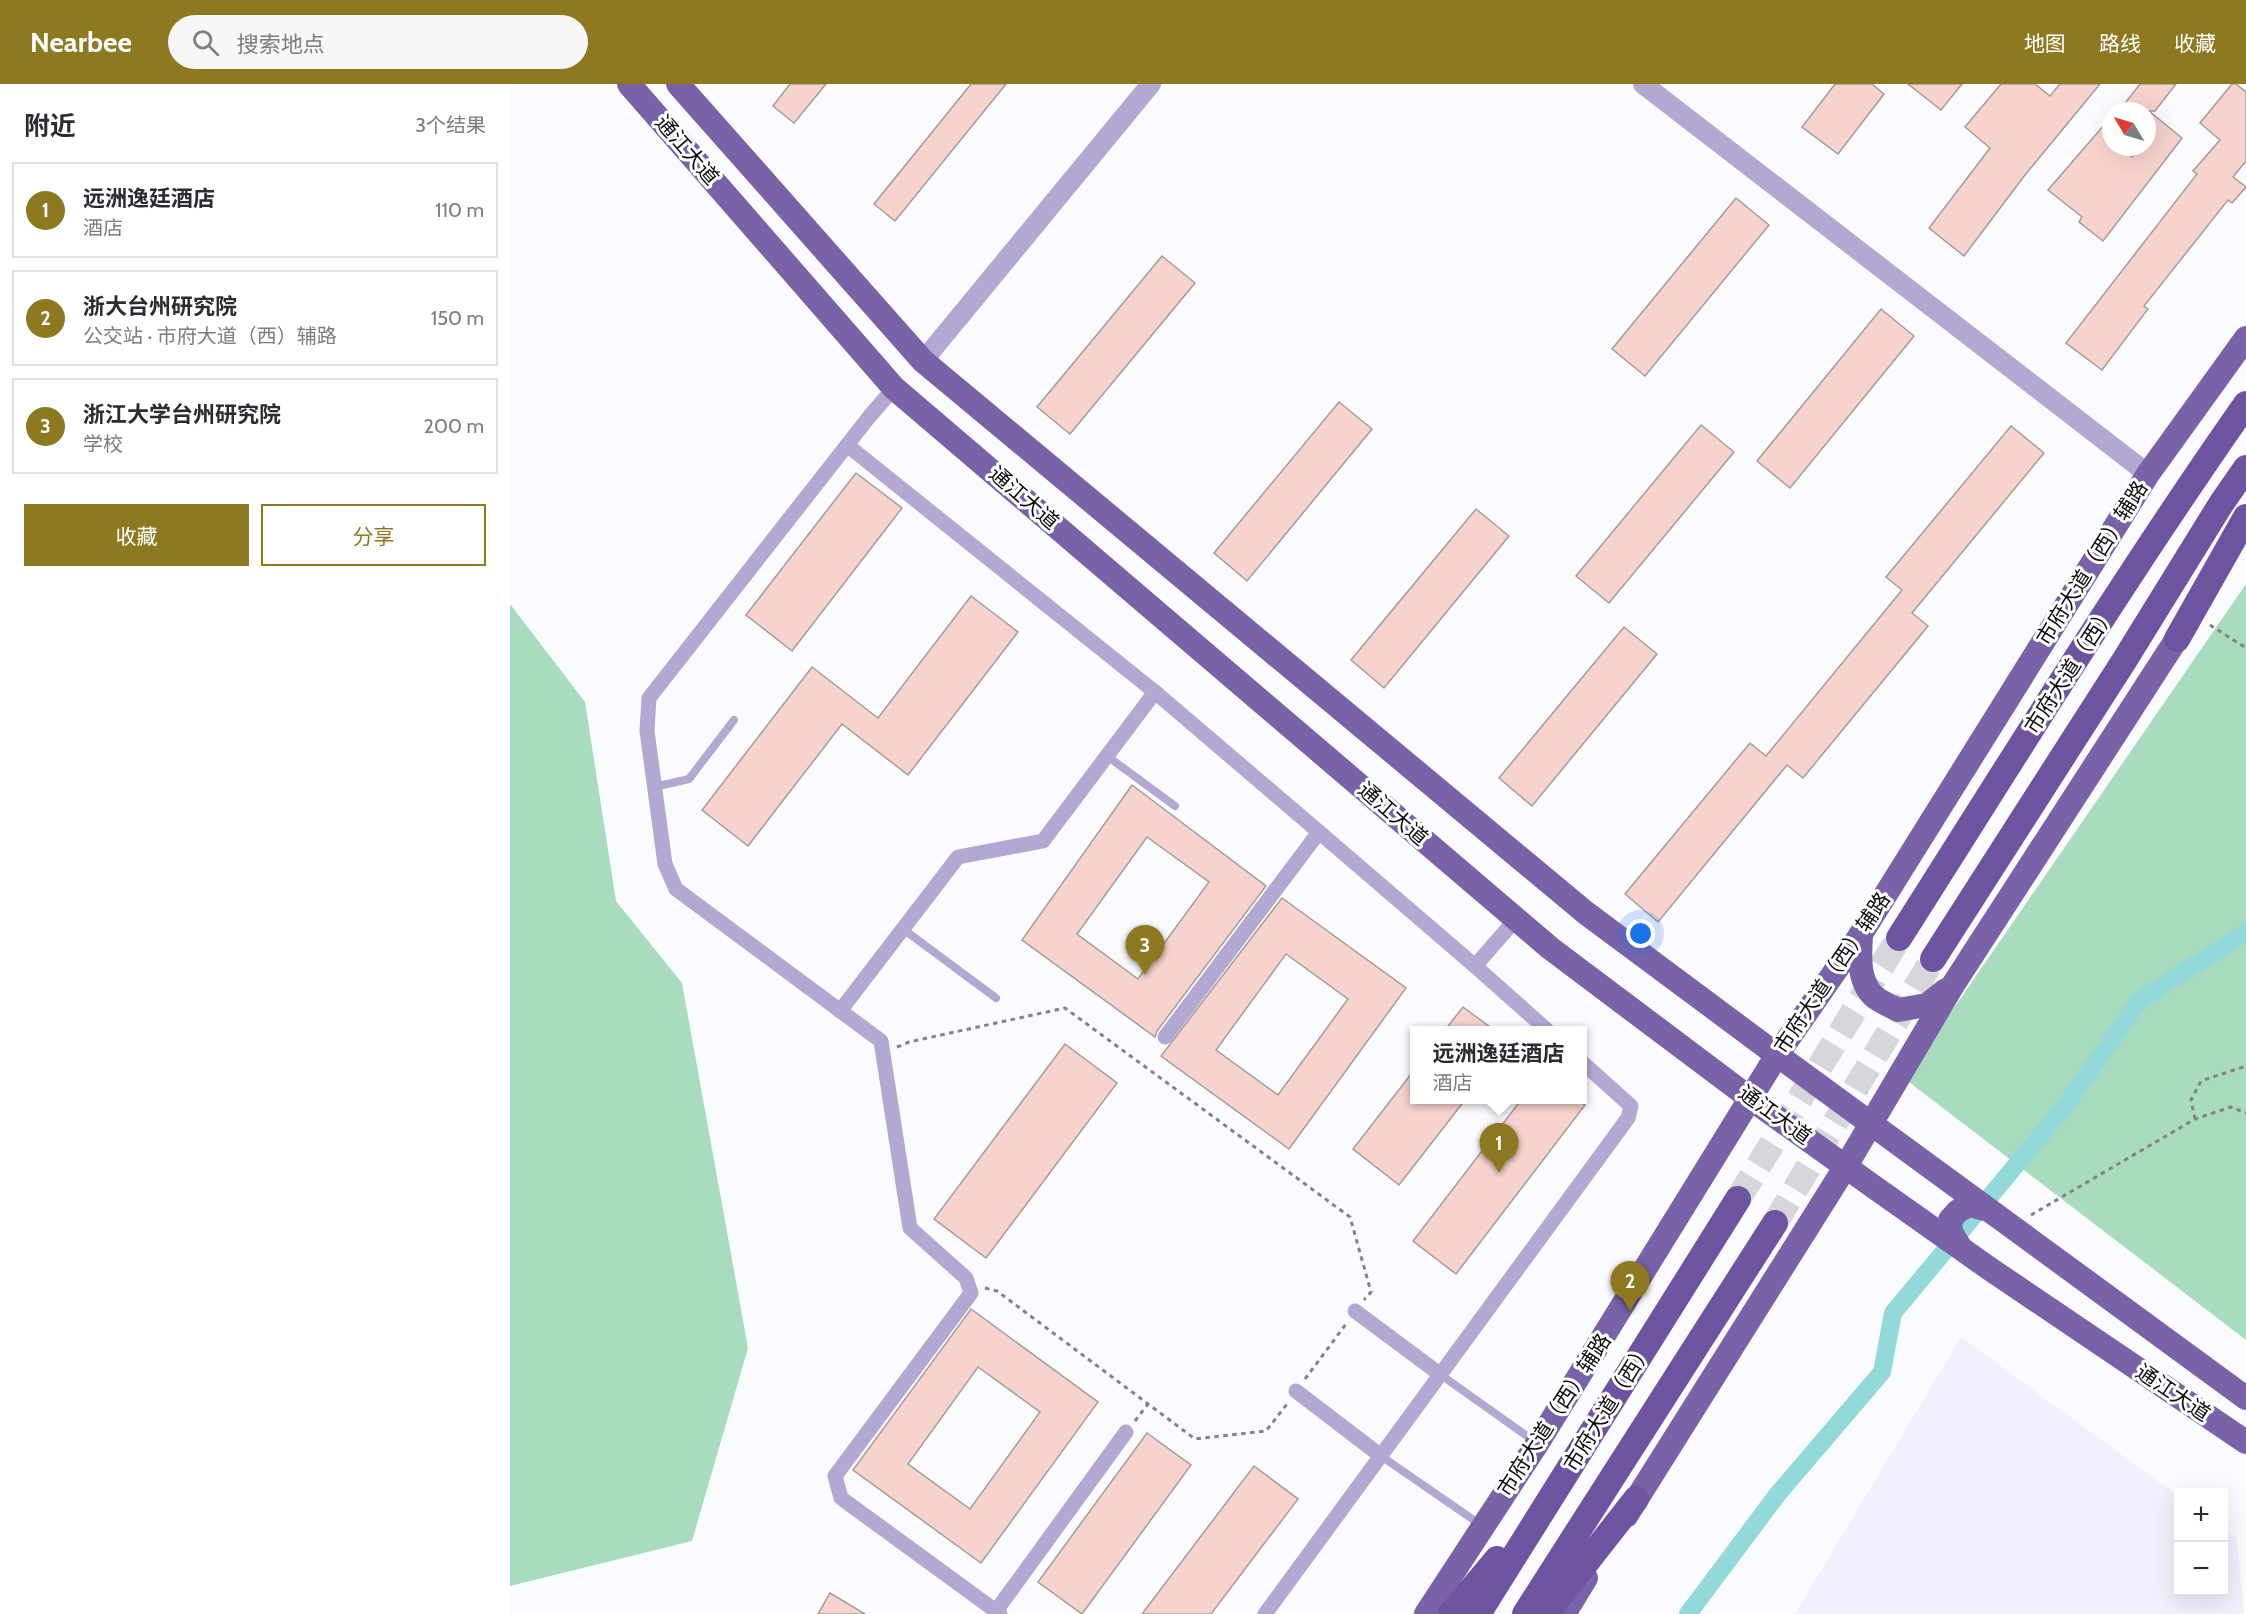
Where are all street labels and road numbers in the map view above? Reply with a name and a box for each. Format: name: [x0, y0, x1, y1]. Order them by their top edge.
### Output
street label: 通江大道: [650, 110, 724, 190]
street label: 通江大道: [984, 461, 1064, 535]
street label: 市府大道（西）辅路: [2031, 476, 2152, 649]
street label: 市府大道（西）: [2019, 601, 2120, 738]
street label: 通江大道: [1353, 777, 1433, 851]
street label: 市府大道（西）辅路: [1768, 887, 1895, 1058]
street label: 通江大道: [1734, 1080, 1817, 1149]
street label: 市府大道（西）辅路: [1492, 1329, 1616, 1501]
street label: 市府大道（西）: [1558, 1338, 1657, 1476]
street label: 通江大道: [2131, 1359, 2215, 1426]

